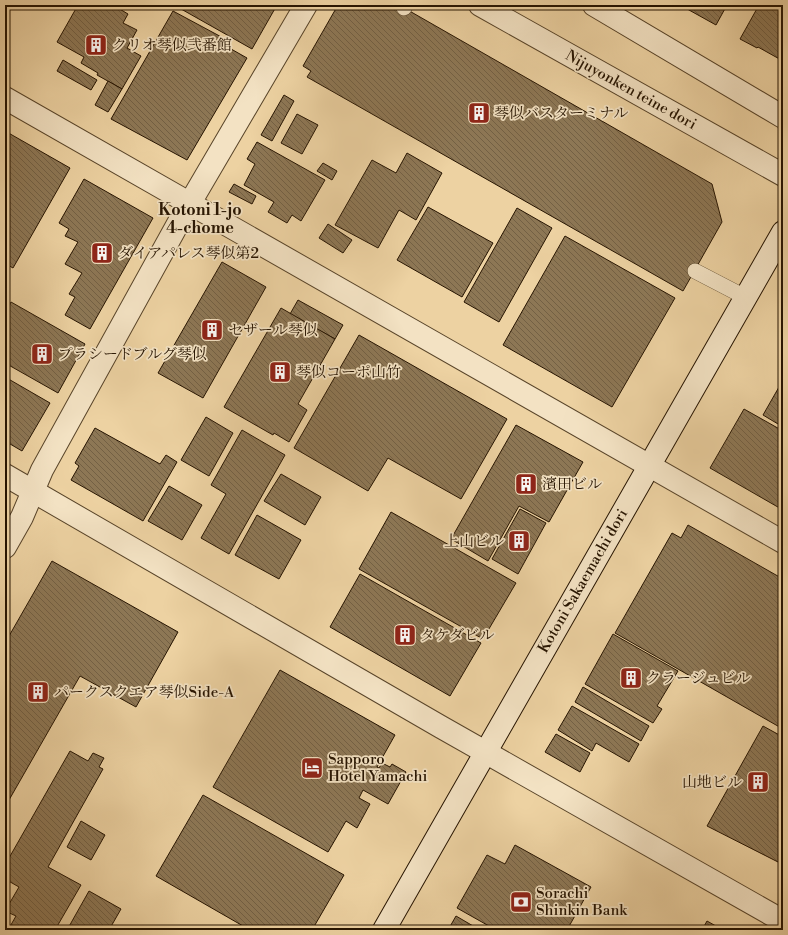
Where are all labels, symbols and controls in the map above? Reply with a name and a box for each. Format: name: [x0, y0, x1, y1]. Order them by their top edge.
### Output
building icon: クリオ琴似弐番館: [83, 32, 109, 58]
place label: クリオ琴似弐番館: [112, 36, 232, 55]
street label: Nijuyonken teine dori: [562, 46, 700, 134]
building icon: 琴似バスターミナル: [466, 100, 492, 126]
place label: 琴似バスターミナル: [494, 104, 628, 123]
district label: Kotoni 1-jo 4-chome: [158, 200, 242, 238]
building icon: ダイアパレス琴似第2: [89, 240, 115, 266]
place label: ダイアパレス琴似第2: [118, 244, 259, 263]
building icon: セザール琴似: [199, 317, 225, 343]
place label: セザール琴似: [228, 321, 318, 340]
building icon: プラシードブルグ琴似: [29, 341, 55, 367]
place label: プラシードブルグ琴似: [58, 345, 207, 364]
building icon: 琴似コーポ山竹: [267, 359, 293, 385]
place label: 琴似コーポ山竹: [296, 363, 401, 382]
building icon: 濱田ビル: [513, 471, 539, 497]
place label: 濱田ビル: [542, 475, 602, 494]
street label: Kotoni Sakaemachi dori: [534, 506, 632, 656]
building icon: 上山ビル: [506, 528, 532, 554]
place label: 上山ビル: [444, 532, 504, 551]
building icon: タケダビル: [392, 622, 418, 648]
place label: タケダビル: [420, 626, 494, 645]
building icon: クラージュビル: [618, 665, 644, 691]
place label: クラージュビル: [646, 669, 750, 688]
building icon: パークスクエア琴似Side-A: [25, 679, 51, 705]
place label: パークスクエア琴似Side-A: [54, 683, 235, 702]
place label: Sapporo Hotel Yamachi: [328, 750, 427, 786]
hotel icon: Sapporo Hotel Yamachi: [299, 755, 325, 781]
building icon: 山地ビル: [745, 769, 771, 795]
place label: 山地ビル: [682, 773, 742, 792]
place label: Sorachi Shinkin Bank: [536, 884, 628, 920]
bank icon: Sorachi Shinkin Bank: [508, 889, 534, 915]

